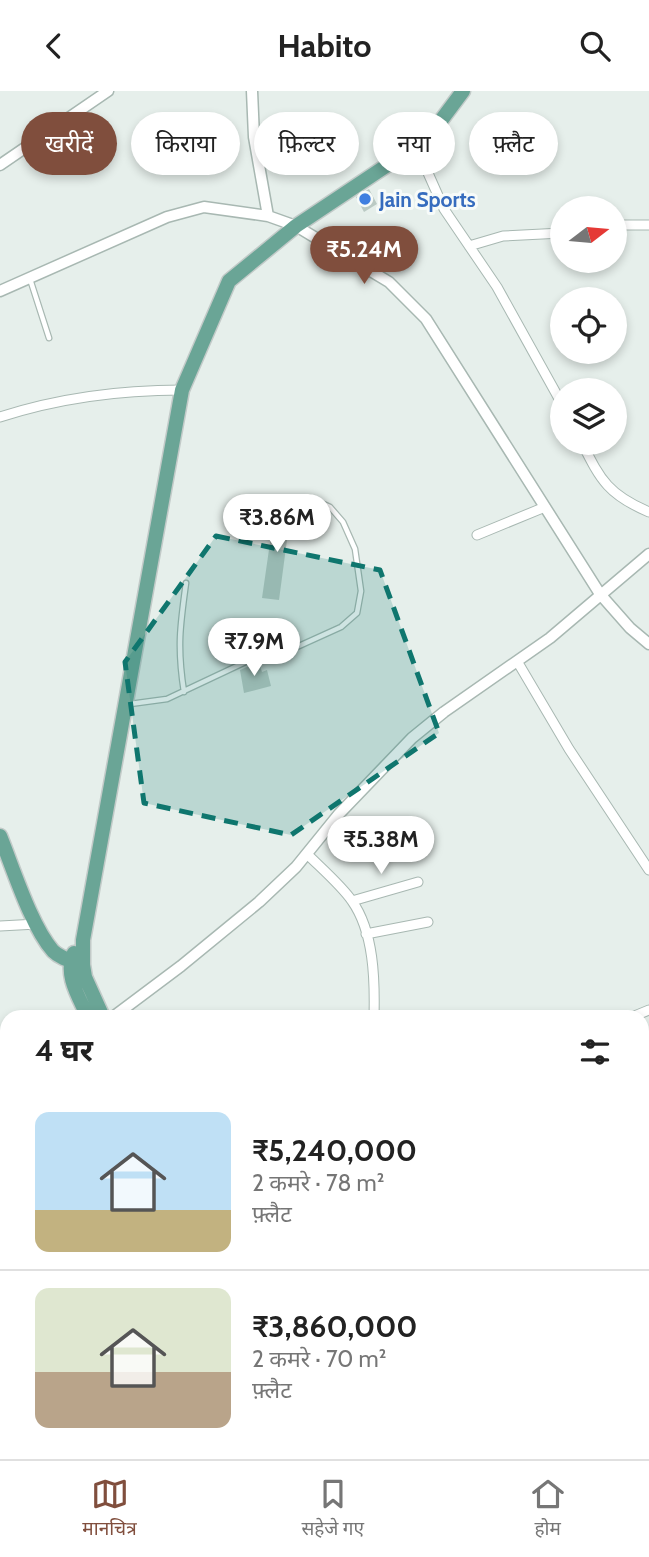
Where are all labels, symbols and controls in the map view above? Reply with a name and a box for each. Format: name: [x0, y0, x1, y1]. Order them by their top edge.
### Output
text: Habito: [277, 26, 372, 65]
icon: back: [35, 27, 73, 65]
icon: search: [576, 27, 614, 65]
chip: खरीदें: [21, 112, 117, 175]
chip: किराया: [131, 112, 240, 175]
chip: फ़िल्टर: [254, 112, 359, 175]
chip: नया: [373, 112, 455, 175]
chip: फ़्लैट: [469, 112, 558, 175]
place label: Jain Sports: [378, 187, 476, 212]
marker: Jain Sports: [357, 191, 373, 207]
north arrow: [550, 196, 626, 273]
map controls: [550, 196, 627, 455]
pin: ₹5.24M: [307, 227, 421, 286]
text: ₹5.24M: [326, 235, 402, 263]
button: locate: [550, 287, 627, 364]
button: layers: [550, 378, 627, 455]
pin: ₹3.86M: [220, 495, 334, 554]
text: ₹3.86M: [239, 503, 315, 531]
pin: ₹7.9M: [205, 619, 303, 678]
text: ₹7.9M: [224, 627, 284, 655]
pin: ₹5.38M: [324, 817, 438, 876]
text: ₹5.38M: [343, 825, 419, 853]
text: 4 घर: [35, 1032, 93, 1069]
icon: filters: [576, 1033, 614, 1071]
text: ₹5,240,000: [252, 1132, 417, 1169]
icon: home: [91, 1140, 175, 1224]
text: 2 कमरे · 78 m²: [252, 1169, 384, 1197]
text: फ़्लैट: [252, 1200, 292, 1228]
text: ₹3,860,000: [252, 1308, 418, 1345]
icon: home: [91, 1316, 175, 1400]
text: 2 कमरे · 70 m²: [252, 1345, 386, 1373]
text: फ़्लैट: [252, 1376, 292, 1404]
tab: मानचित्र: [82, 1475, 137, 1543]
tab: सहेजे गए: [301, 1475, 364, 1543]
tab: होम: [529, 1475, 567, 1543]

